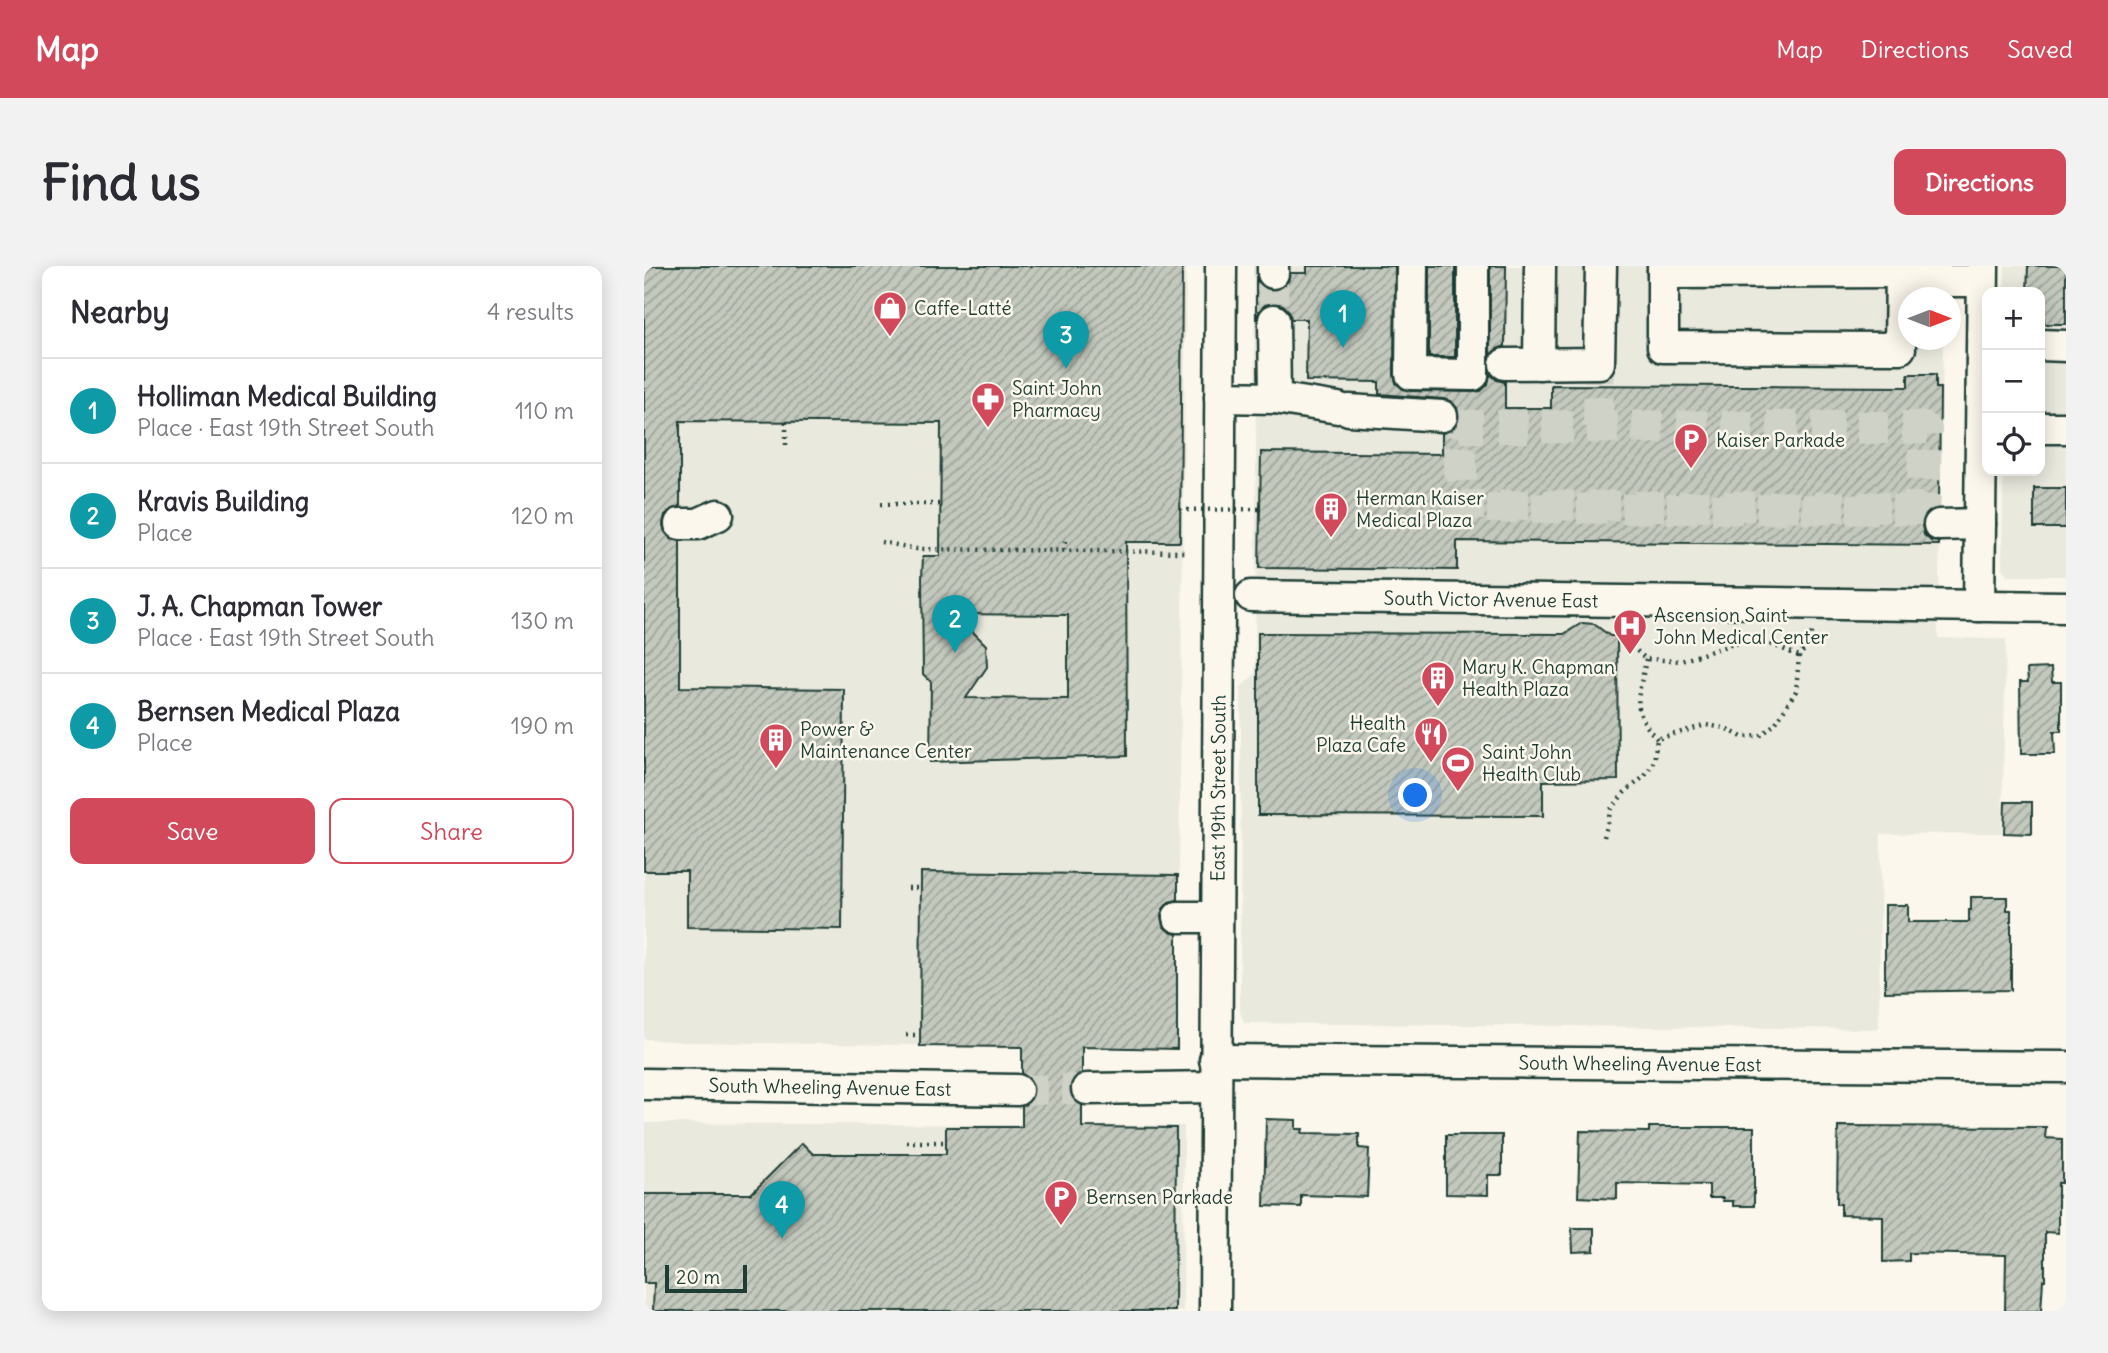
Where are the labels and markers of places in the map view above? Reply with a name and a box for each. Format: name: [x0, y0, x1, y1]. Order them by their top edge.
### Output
shop icon: Caffe-Latté: [871, 289, 909, 338]
pin: 1: [1320, 290, 1366, 348]
place label: Caffe-Latté: [914, 296, 1011, 320]
pin: 3: [1043, 311, 1089, 369]
place label: Saint John Pharmacy: [1012, 376, 1102, 422]
pharmacy icon: Saint John Pharmacy: [969, 380, 1007, 429]
parking icon: Kaiser Parkade: [1672, 421, 1710, 470]
place label: Kaiser Parkade: [1716, 428, 1845, 452]
place label: Herman Kaiser Medical Plaza: [1356, 486, 1484, 532]
building icon: Herman Kaiser Medical Plaza: [1312, 490, 1350, 539]
pin: 2: [932, 595, 978, 653]
place label: Ascension Saint John Medical Center: [1654, 603, 1828, 649]
hospital icon: Ascension Saint John Medical Center: [1611, 607, 1649, 656]
place label: Mary K. Chapman Health Plaza: [1462, 655, 1615, 701]
building icon: Mary K. Chapman Health Plaza: [1419, 659, 1457, 708]
place label: Health Plaza Cafe: [1316, 711, 1406, 757]
restaurant icon: Health Plaza Cafe: [1412, 715, 1450, 764]
place label: Power & Maintenance Center: [800, 717, 972, 763]
building icon: Power & Maintenance Center: [757, 721, 795, 770]
place label: Saint John Health Club: [1482, 740, 1581, 786]
sports icon: Saint John Health Club: [1439, 744, 1477, 793]
parking icon: Bernsen Parkade: [1042, 1178, 1080, 1227]
pin: 4: [759, 1181, 805, 1239]
place label: Bernsen Parkade: [1086, 1185, 1233, 1209]

